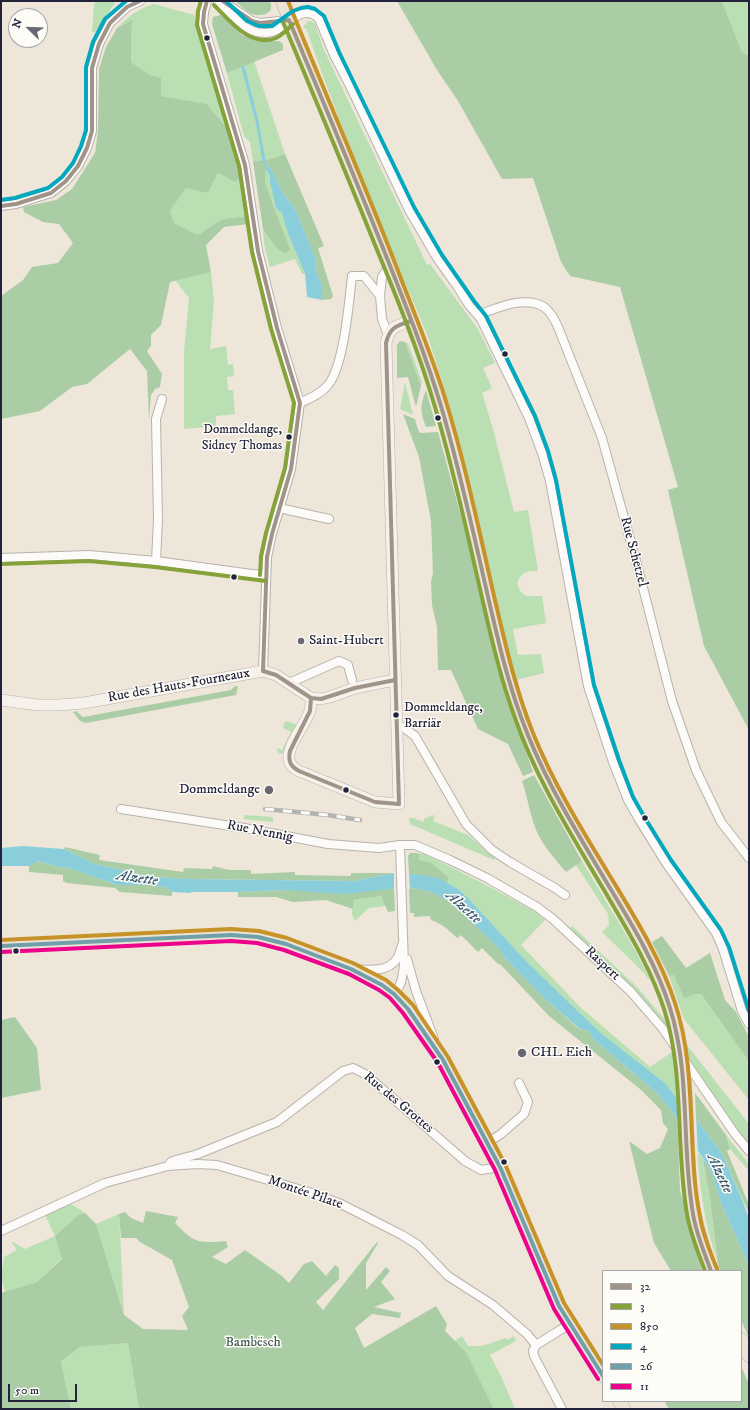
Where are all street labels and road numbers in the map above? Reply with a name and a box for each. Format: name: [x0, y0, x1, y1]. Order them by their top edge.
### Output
street label: Rue Schetzel: [616, 515, 650, 589]
street label: Rue des Hauts-Fourneaux: [107, 665, 251, 707]
street label: Rue Nennig: [226, 817, 294, 847]
street label: Raspert: [581, 943, 623, 985]
street label: Rue des Grottes: [359, 1069, 437, 1137]
street label: Montée Pilate: [265, 1172, 345, 1214]

